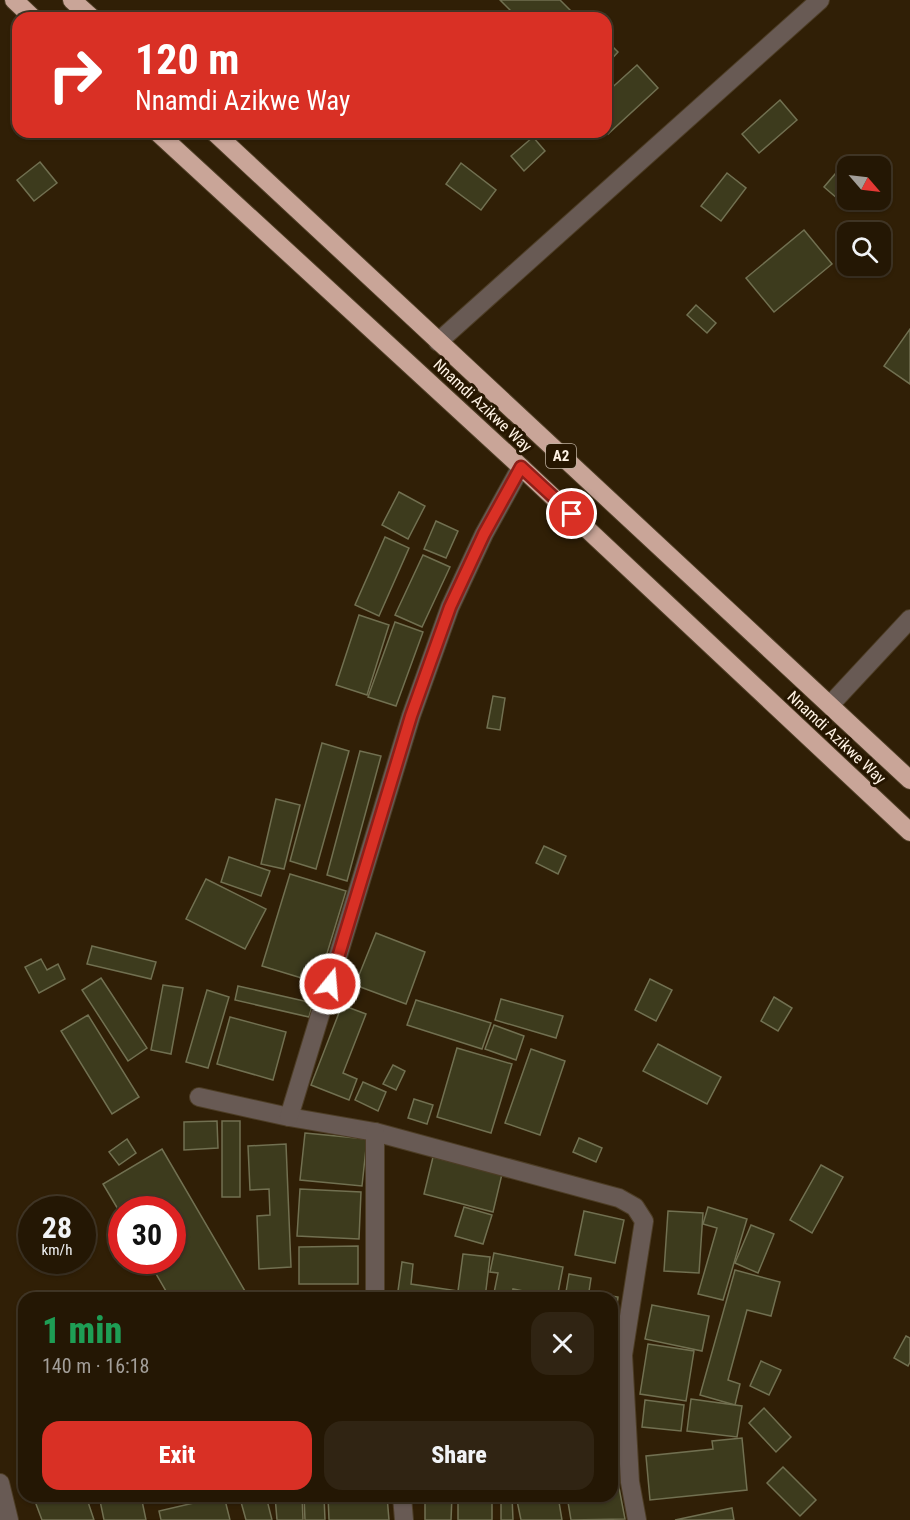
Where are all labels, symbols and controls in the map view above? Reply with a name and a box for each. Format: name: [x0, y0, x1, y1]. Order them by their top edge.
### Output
text: 120 m: [135, 35, 240, 84]
icon: right: [36, 36, 114, 114]
text: Nnamdi Azikwe Way: [135, 85, 350, 117]
north arrow: [837, 156, 891, 210]
map controls: [837, 156, 891, 276]
button: search: [837, 222, 891, 276]
street label: Nnamdi Azikwe Way: [430, 355, 536, 456]
road number: A2: [546, 444, 576, 468]
pin: [546, 488, 597, 539]
icon: arrive: [555, 497, 588, 530]
street label: Nnamdi Azikwe Way: [784, 687, 890, 788]
position arrow: [298, 952, 362, 1016]
speed limit sign: 30: [108, 1196, 186, 1274]
text: 28: [42, 1210, 72, 1245]
text: km/h: [42, 1241, 72, 1259]
text: 1 min: [42, 1310, 122, 1352]
button: close: [531, 1312, 594, 1375]
text: 140 m · 16:18: [42, 1354, 149, 1378]
button: Exit: [42, 1421, 312, 1490]
button: Share: [324, 1421, 594, 1490]

